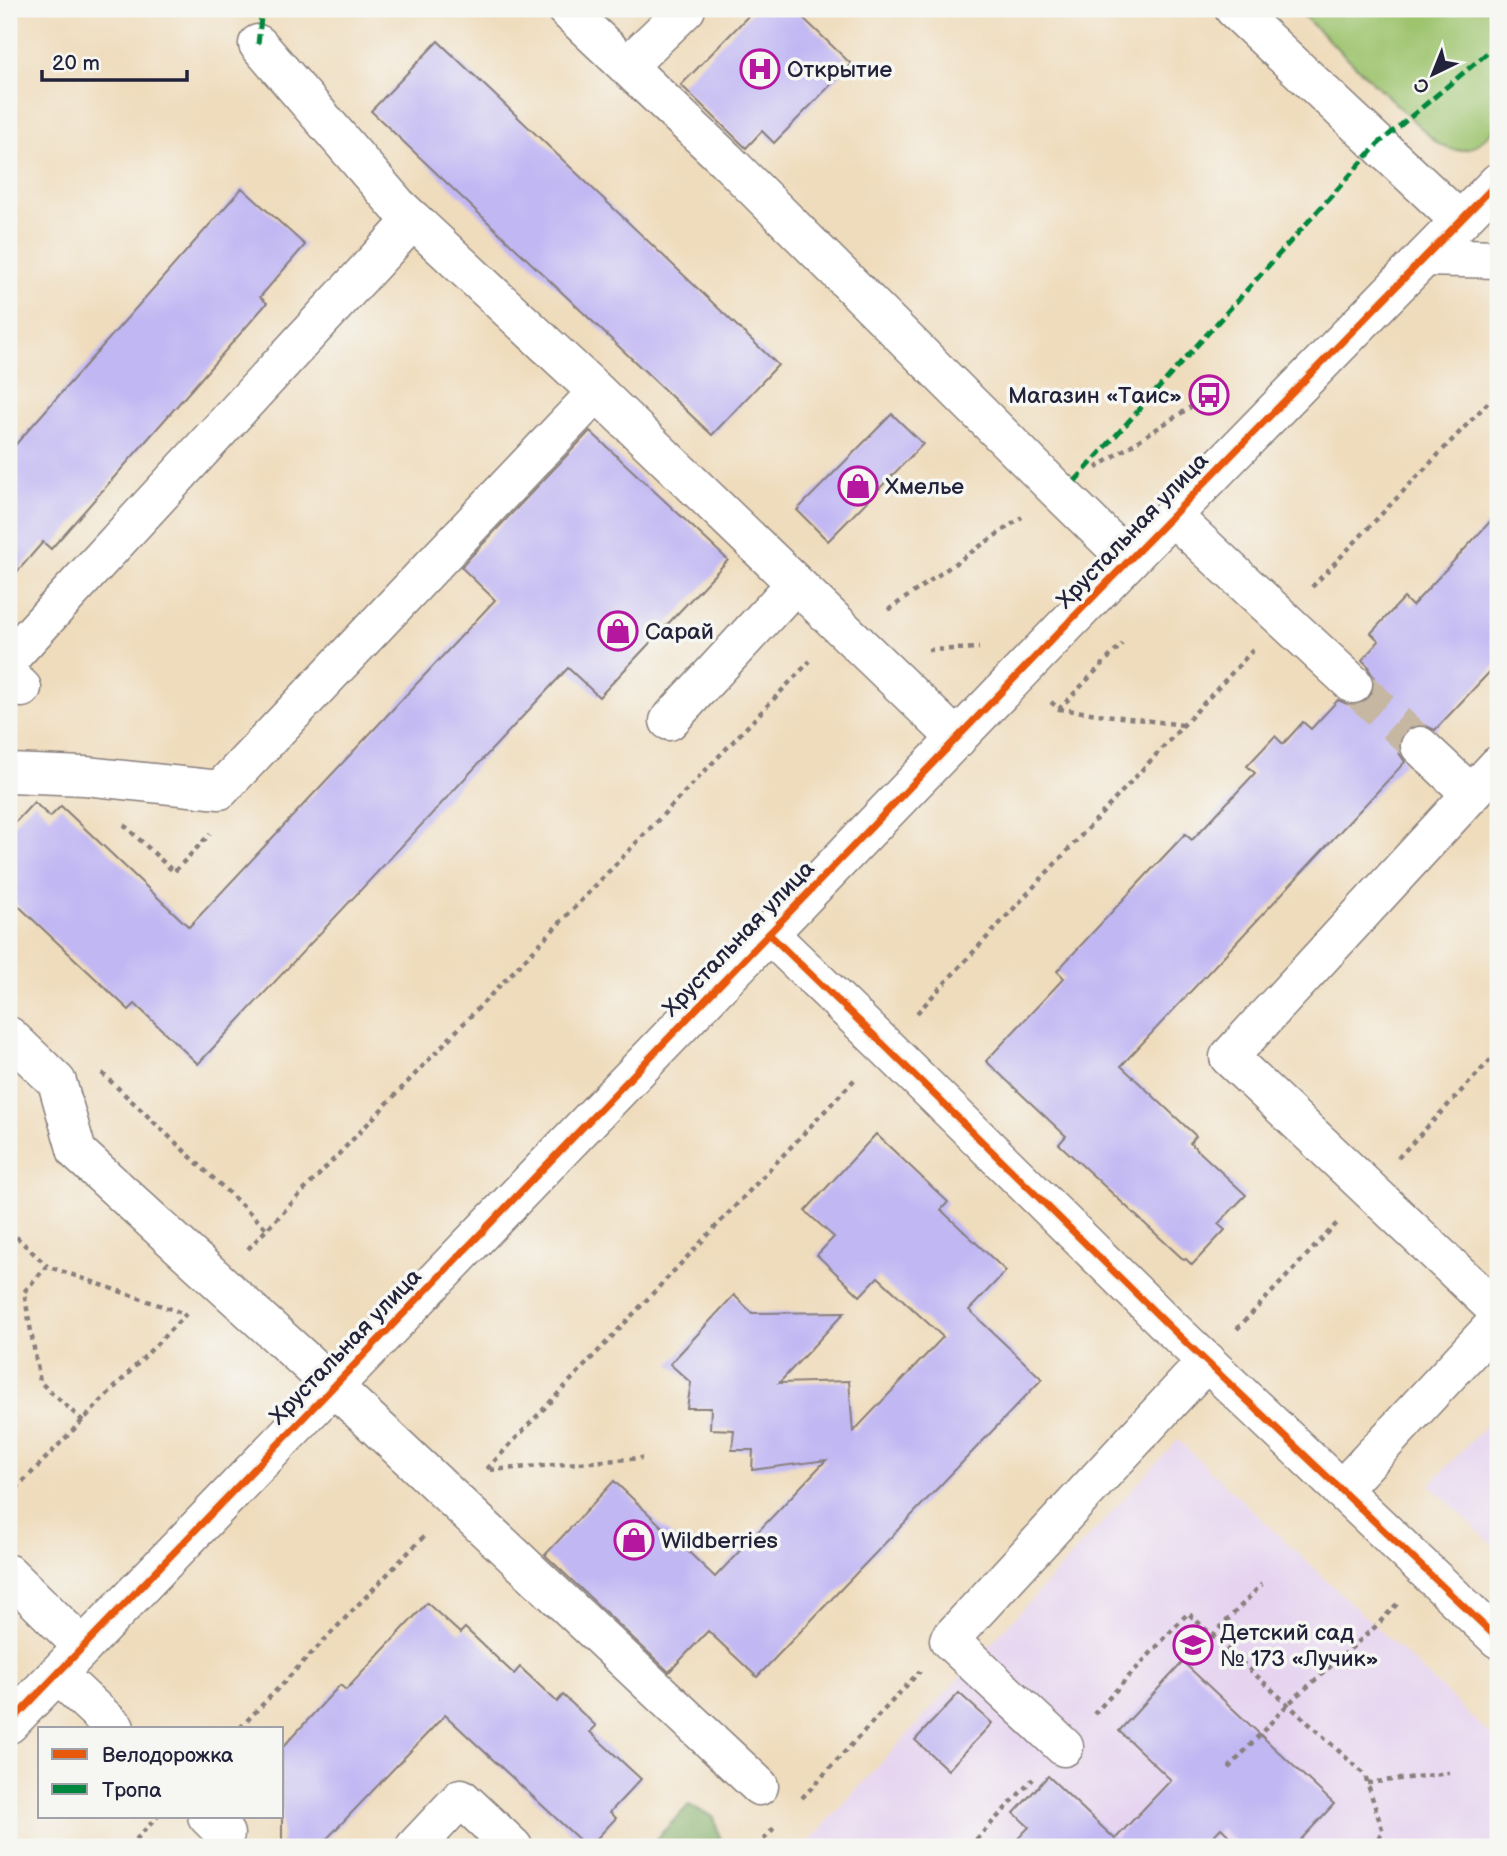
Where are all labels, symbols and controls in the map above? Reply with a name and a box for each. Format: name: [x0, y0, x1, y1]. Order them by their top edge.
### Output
scale bar: [42, 38, 187, 82]
north arrow: [1398, 38, 1468, 108]
hospital icon: Открытие: [739, 48, 781, 90]
text: 20 m: [52, 51, 100, 76]
place label: Открытие: [787, 56, 893, 84]
text: С: [1410, 72, 1435, 98]
bus stop icon: Магазин «Таис»: [1188, 374, 1230, 416]
place label: Магазин «Таис»: [1008, 382, 1182, 410]
street label: Хрустальная улица: [1051, 446, 1215, 615]
shop icon: Хмелье: [837, 465, 879, 507]
place label: Хмелье: [885, 473, 964, 501]
shop icon: Сарай: [597, 610, 639, 652]
place label: Сарай: [645, 618, 714, 646]
street label: Хрустальная улица: [657, 854, 821, 1023]
street label: Хрустальная улица: [264, 1262, 428, 1431]
shop icon: Wildberries: [613, 1519, 655, 1561]
place label: Wildberries: [661, 1527, 778, 1555]
place label: Детский сад № 173 «Лучик»: [1220, 1619, 1379, 1673]
school or university icon: Детский сад № 173 «Лучик»: [1172, 1624, 1214, 1666]
legend: [38, 1727, 284, 1818]
text: Велодорожка: [102, 1743, 234, 1768]
text: Тропа: [102, 1778, 162, 1803]

